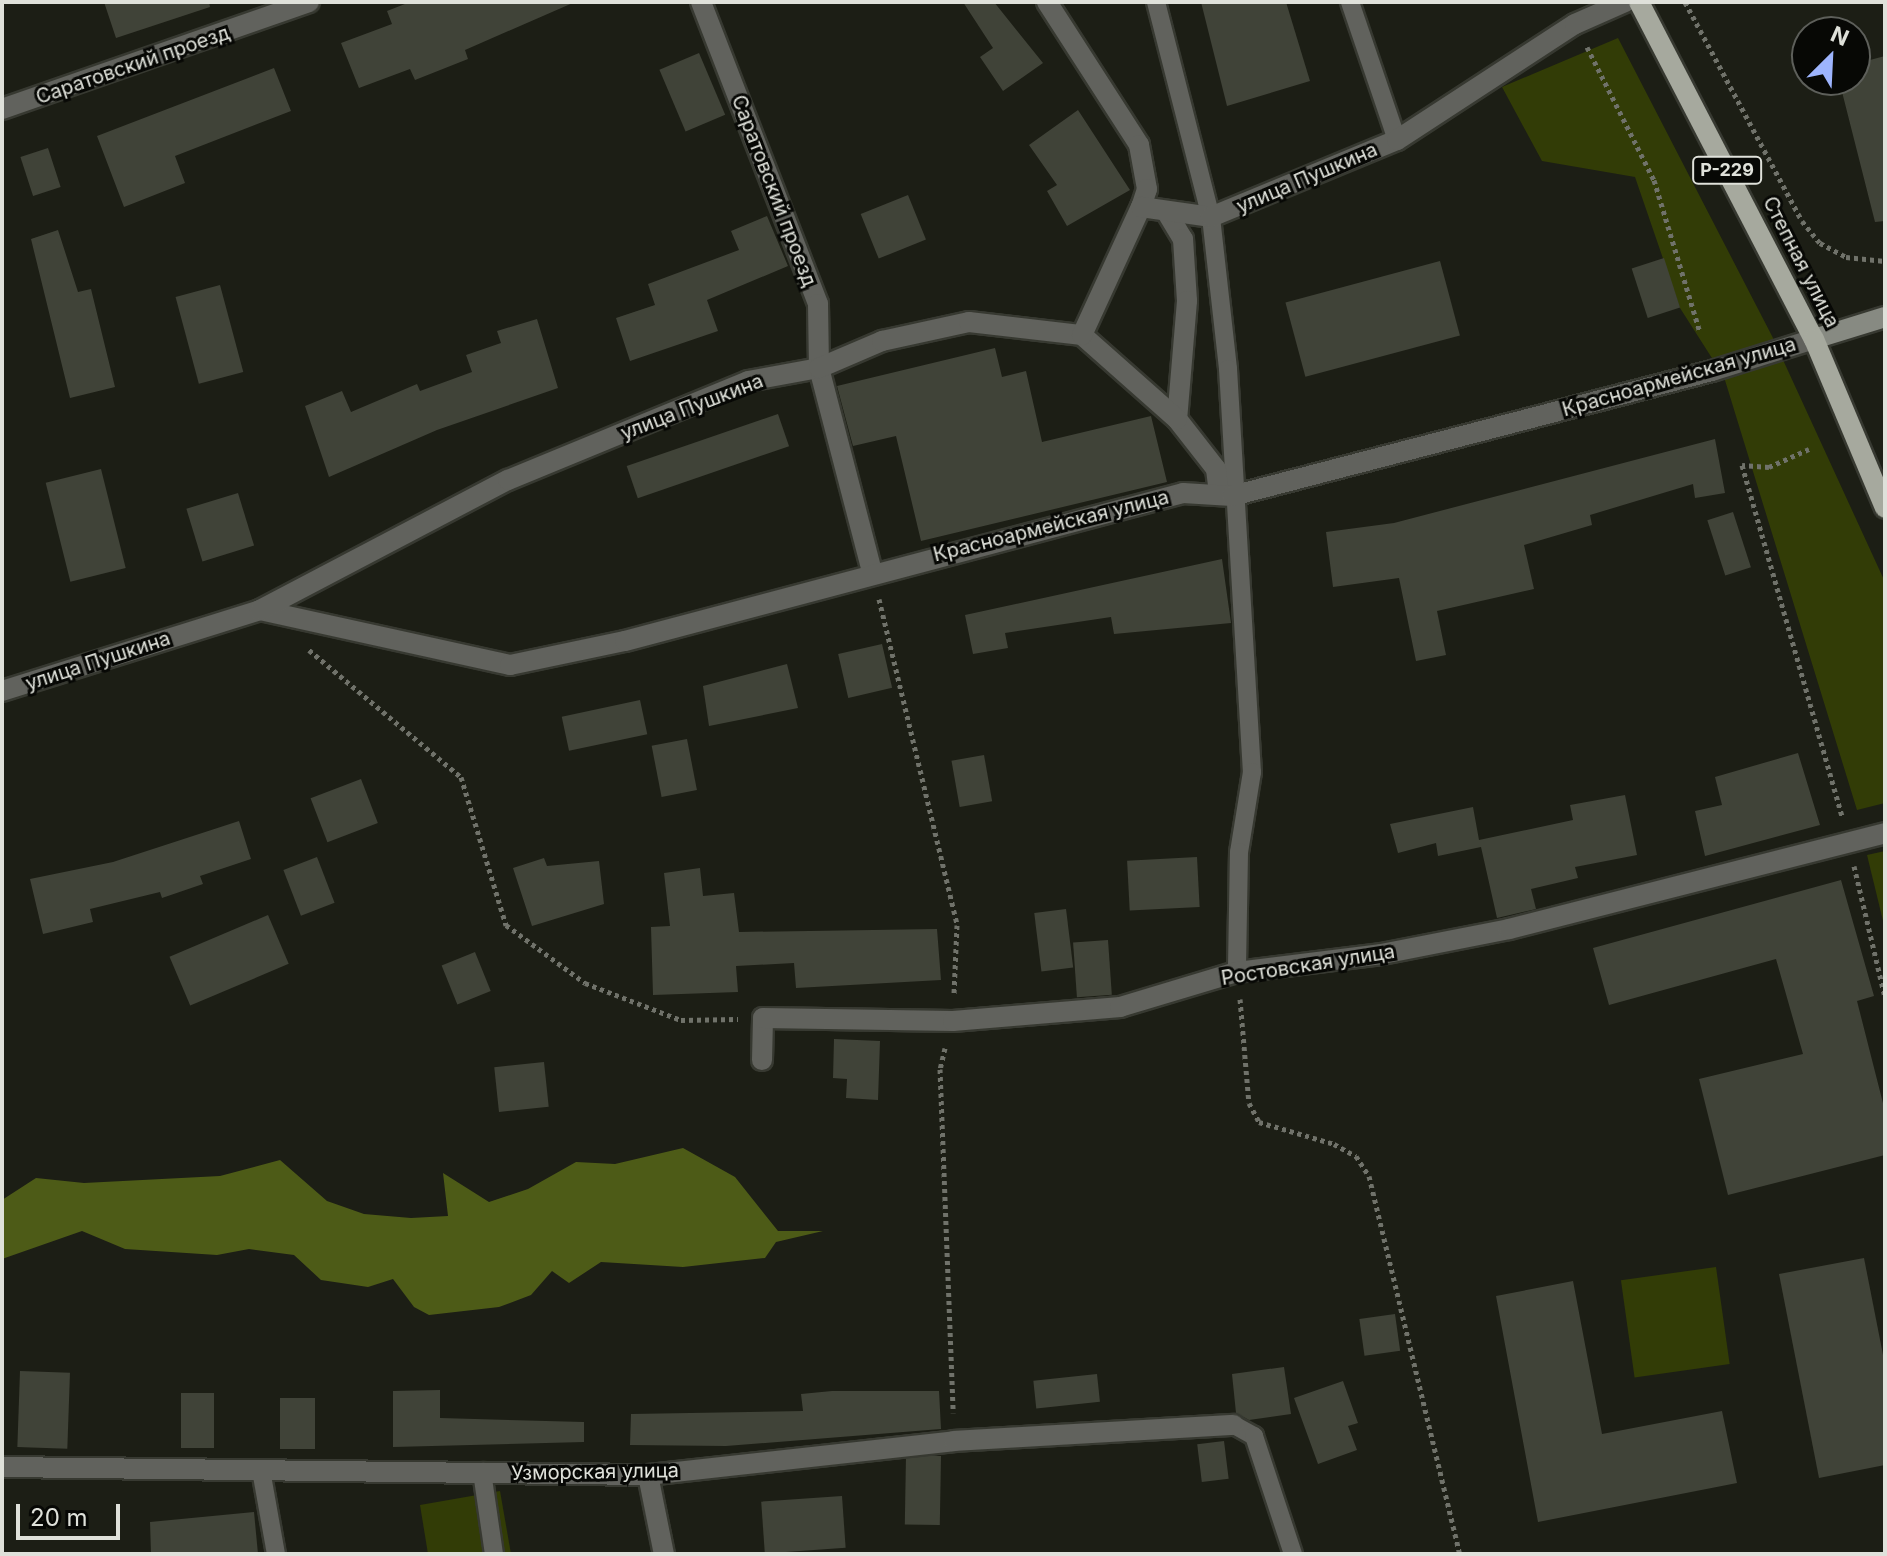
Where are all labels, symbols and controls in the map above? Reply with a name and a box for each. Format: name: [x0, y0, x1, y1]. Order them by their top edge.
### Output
north arrow: [1791, 16, 1871, 96]
street label: Саратовский проезд: [33, 21, 233, 109]
text: N: [1827, 21, 1853, 51]
street label: Саратовский проезд: [726, 92, 822, 290]
street label: улица Пушкина: [1233, 137, 1381, 219]
road number: Р-229: [1691, 156, 1763, 184]
street label: Степная улица: [1758, 193, 1844, 331]
street label: Красноармейская улица: [1559, 332, 1799, 422]
street label: улица Пушкина: [617, 369, 767, 445]
street label: Красноармейская улица: [931, 485, 1171, 567]
street label: улица Пушкина: [23, 626, 173, 696]
street label: Ростовская улица: [1220, 939, 1396, 991]
street label: Узморская улица: [511, 1459, 679, 1485]
scale bar: [20, 1488, 124, 1538]
text: 20 m: [30, 1503, 88, 1532]

